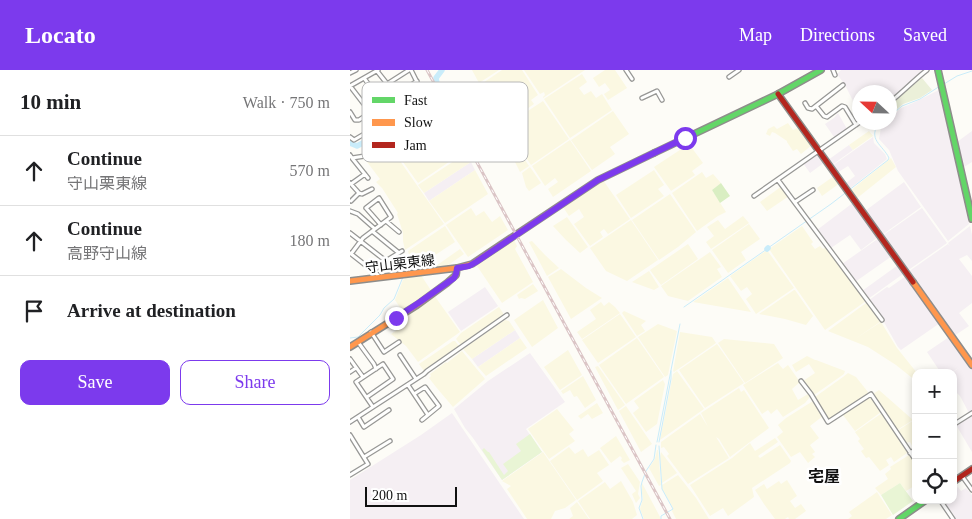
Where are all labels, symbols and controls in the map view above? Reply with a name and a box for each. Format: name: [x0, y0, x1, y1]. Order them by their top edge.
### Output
text: Locato: [25, 22, 96, 48]
text: Map: [739, 25, 772, 45]
text: Directions: [800, 25, 875, 45]
text: Saved: [903, 25, 947, 45]
legend: [362, 82, 528, 162]
north arrow: [852, 85, 897, 130]
text: 10 min: [20, 90, 81, 114]
text: Fast: [404, 93, 427, 108]
text: Walk · 750 m: [243, 94, 330, 111]
text: Slow: [404, 115, 434, 130]
route start: [674, 127, 697, 150]
text: Jam: [404, 138, 427, 153]
text: Continue: [67, 148, 142, 169]
icon: ahead: [20, 157, 48, 185]
text: 570 m: [290, 162, 330, 179]
text: 守山栗東線: [67, 175, 147, 192]
text: Continue: [67, 218, 142, 239]
icon: ahead: [20, 227, 48, 255]
text: 180 m: [290, 232, 330, 249]
text: 高野守山線: [67, 245, 147, 262]
street label: 守山栗東線: [364, 252, 436, 276]
icon: arrive: [20, 297, 48, 325]
text: Arrive at destination: [67, 300, 236, 321]
route end: [385, 307, 408, 330]
button: Save: [20, 360, 170, 405]
button: Share: [180, 360, 330, 405]
map controls: [912, 369, 957, 504]
button: +: [912, 369, 957, 414]
button: −: [912, 414, 957, 459]
button: locate: [912, 459, 957, 504]
district label: 宅屋: [808, 468, 840, 485]
scale bar: [365, 484, 458, 507]
text: 200 m: [372, 488, 407, 503]

